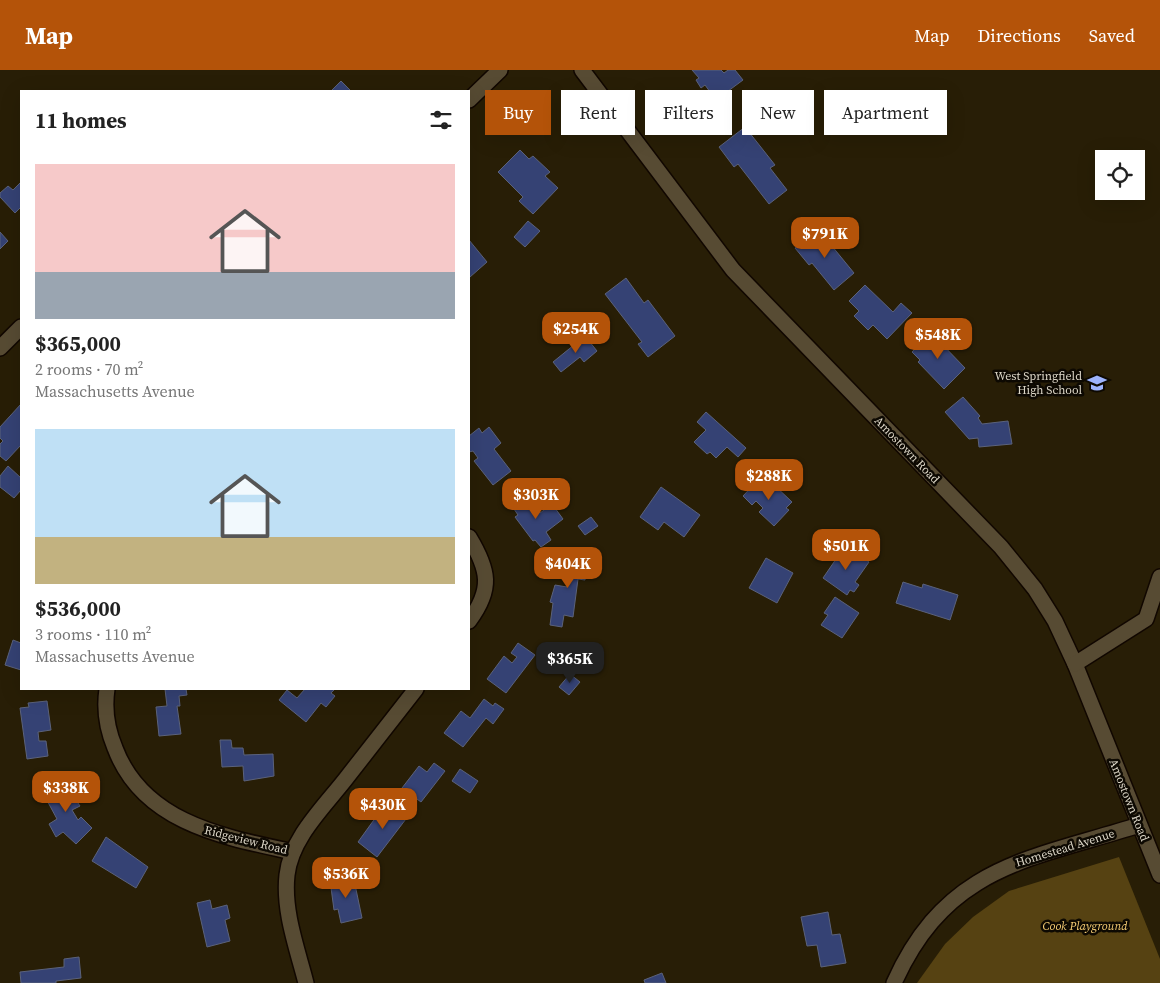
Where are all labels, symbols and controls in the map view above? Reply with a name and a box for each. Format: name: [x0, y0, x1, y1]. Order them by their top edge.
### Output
text: Map: [25, 19, 73, 52]
text: Map: [914, 23, 950, 48]
text: Directions: [978, 23, 1061, 48]
text: Saved: [1089, 23, 1135, 48]
chip: Buy: [485, 90, 551, 135]
chip: Rent: [561, 90, 635, 135]
chip: Filters: [645, 90, 732, 135]
chip: New: [742, 90, 814, 135]
chip: Apartment: [824, 90, 947, 135]
text: 11 homes: [35, 106, 127, 135]
icon: filters: [427, 106, 455, 134]
map controls: [1095, 150, 1145, 200]
button: locate: [1095, 150, 1145, 200]
icon: home: [200, 196, 290, 286]
pin: $791K: [790, 216, 860, 259]
text: $791K: [802, 222, 848, 244]
pin: $254K: [541, 312, 611, 354]
text: $254K: [553, 317, 599, 339]
pin: $548K: [903, 318, 973, 360]
text: $548K: [915, 323, 961, 345]
text: $365,000: [35, 329, 121, 358]
text: 2 rooms · 70 m²: [35, 358, 143, 380]
place label: West Springfield High School: [994, 368, 1082, 398]
school or university icon: West Springfield High School: [1086, 372, 1108, 394]
text: Massachusetts Avenue: [35, 380, 195, 402]
street label: Amostown Road: [871, 413, 943, 487]
pin: $288K: [734, 458, 804, 501]
icon: home: [200, 461, 290, 551]
text: $288K: [746, 464, 792, 486]
pin: $303K: [501, 478, 571, 520]
text: $303K: [513, 483, 559, 505]
pin: $501K: [811, 528, 881, 571]
text: $501K: [823, 534, 869, 556]
pin: $404K: [533, 546, 603, 589]
text: $404K: [545, 552, 591, 574]
text: $536,000: [35, 594, 121, 623]
text: 3 rooms · 110 m²: [35, 623, 151, 645]
pin: $365K: [535, 642, 605, 684]
text: Massachusetts Avenue: [35, 645, 195, 667]
text: $365K: [547, 647, 593, 669]
street label: Amostown Road: [1105, 756, 1153, 844]
pin: $338K: [31, 770, 101, 813]
text: $338K: [43, 776, 89, 798]
pin: $430K: [348, 788, 418, 830]
text: $430K: [360, 793, 406, 815]
street label: Ridgeview Road: [203, 822, 289, 858]
street label: Homestead Avenue: [1013, 825, 1117, 871]
pin: $536K: [311, 856, 381, 899]
text: $536K: [323, 862, 369, 884]
park label: Cook Playground: [1042, 918, 1128, 934]

